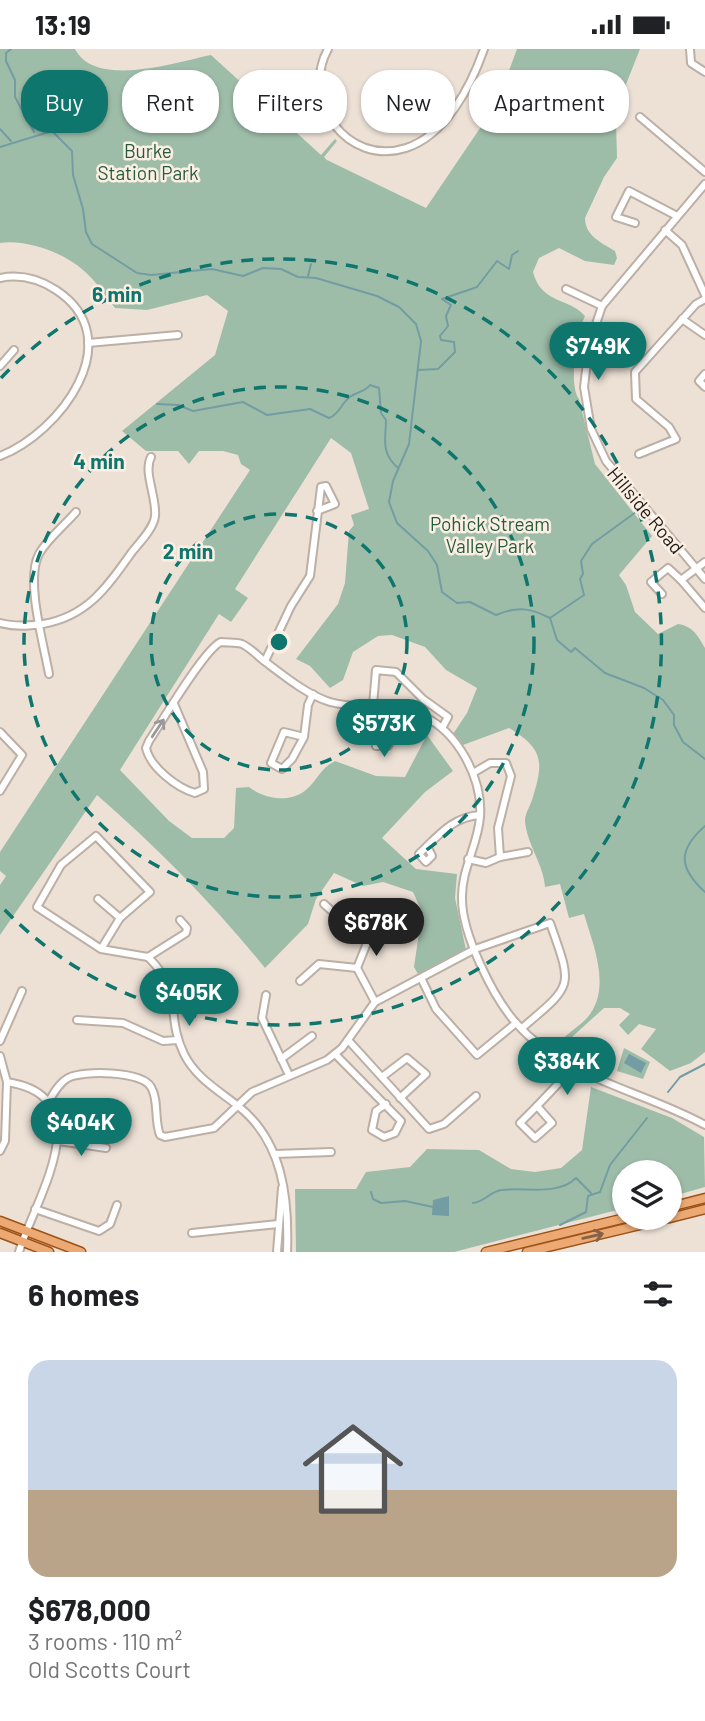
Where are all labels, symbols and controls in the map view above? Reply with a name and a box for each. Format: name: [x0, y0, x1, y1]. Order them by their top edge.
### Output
text: 13:19: [35, 9, 91, 40]
chip: Buy: [21, 70, 108, 133]
chip: Rent: [122, 70, 219, 133]
chip: Filters: [233, 70, 347, 133]
chip: New: [361, 70, 455, 133]
chip: Apartment: [469, 70, 629, 133]
park label: Burke Station Park: [97, 139, 199, 184]
text: 6 min: [92, 281, 142, 306]
pin: $749K: [549, 323, 647, 382]
text: $749K: [565, 331, 631, 359]
text: 4 min: [73, 448, 125, 473]
street label: Hillside Road: [603, 462, 689, 558]
park label: Pohick Stream Valley Park: [430, 512, 550, 557]
text: 2 min: [163, 538, 213, 563]
centre of rings: [267, 630, 291, 654]
pin: $573K: [335, 699, 433, 759]
text: $573K: [352, 708, 416, 736]
one-way arrow: [151, 719, 165, 738]
pin: $678K: [327, 899, 425, 958]
text: $678K: [344, 907, 408, 935]
pin: $405K: [140, 969, 238, 1028]
text: $405K: [156, 977, 222, 1005]
pin: $384K: [518, 1037, 616, 1097]
text: $384K: [534, 1046, 600, 1074]
pin: $404K: [32, 1099, 130, 1158]
text: $404K: [47, 1107, 115, 1135]
map controls: [612, 1160, 682, 1230]
button: layers: [612, 1160, 682, 1230]
one-way arrow: [581, 1229, 604, 1242]
icon: filters: [639, 1275, 677, 1313]
text: 6 homes: [28, 1276, 139, 1312]
icon: home: [290, 1406, 416, 1532]
text: $678,000: [28, 1591, 151, 1627]
text: 3 rooms · 110 m²: [28, 1627, 182, 1655]
text: Old Scotts Court: [28, 1655, 191, 1683]

